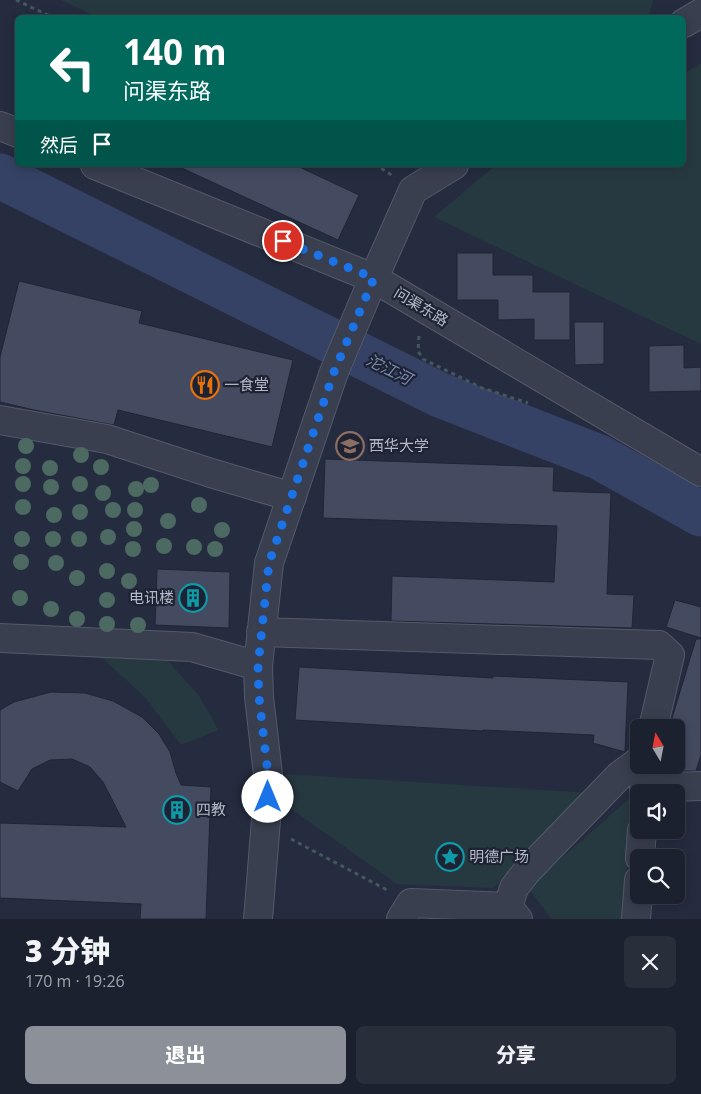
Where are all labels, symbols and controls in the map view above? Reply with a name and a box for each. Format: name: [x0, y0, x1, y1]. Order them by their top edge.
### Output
text: 140 m: [123, 28, 227, 75]
icon: left: [40, 35, 105, 100]
text: 问渠东路: [123, 75, 211, 105]
icon: arrive: [88, 130, 116, 158]
text: 然后: [40, 132, 78, 158]
pin: [262, 220, 304, 262]
icon: arrive: [269, 227, 297, 255]
street label: 问渠东路: [391, 282, 452, 330]
water label: 沱江河: [363, 349, 418, 391]
restaurant icon: 一食堂: [190, 370, 220, 400]
place label: 一食堂: [224, 374, 269, 394]
school or university icon: 西华大学: [335, 431, 365, 461]
place label: 西华大学: [369, 435, 429, 455]
building icon: 电讯楼: [178, 583, 208, 613]
place label: 电讯楼: [129, 587, 174, 607]
north arrow: [630, 719, 685, 774]
map controls: [630, 719, 685, 904]
position arrow: [241, 770, 293, 822]
button: sound: [630, 784, 685, 839]
building icon: 四教: [162, 795, 192, 825]
place label: 四教: [196, 799, 226, 819]
place icon: 明德广场: [435, 842, 465, 872]
place label: 明德广场: [469, 846, 529, 866]
button: search: [630, 849, 685, 904]
text: 3 分钟: [25, 930, 110, 971]
button: close: [624, 936, 676, 988]
text: 170 m · 19:26: [25, 970, 125, 992]
button: 退出: [25, 1026, 346, 1084]
button: 分享: [356, 1026, 676, 1084]

